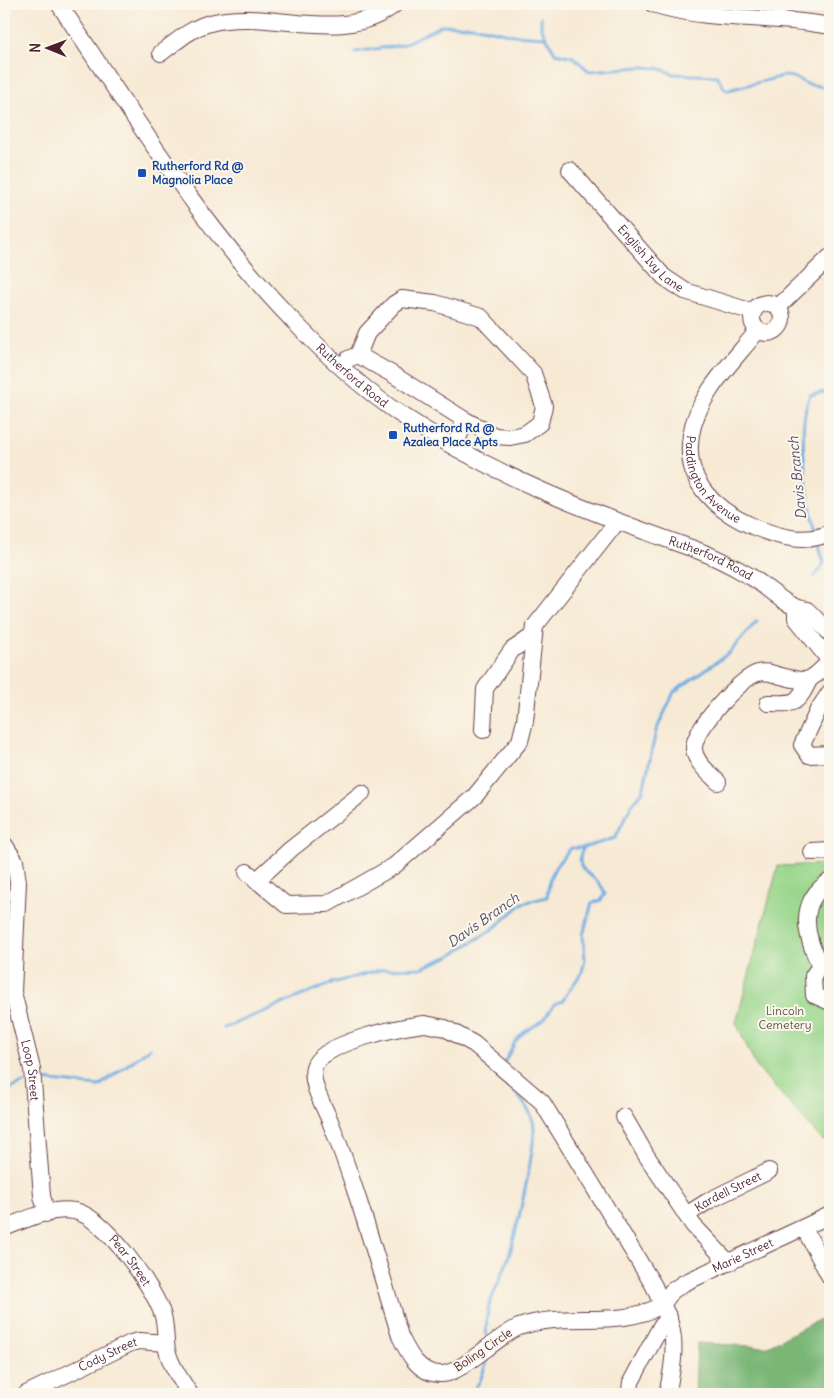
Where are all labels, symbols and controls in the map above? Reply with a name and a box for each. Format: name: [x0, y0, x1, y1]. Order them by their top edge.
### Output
north arrow: [22, 22, 72, 72]
text: N: [26, 43, 44, 53]
place label: Rutherford Rd @ Magnolia Place: [152, 158, 244, 188]
marker: Rutherford Rd @ Magnolia Place: [136, 167, 148, 179]
street label: English Ivy Lane: [615, 222, 687, 295]
street label: Rutherford Road: [313, 340, 391, 410]
place label: Rutherford Rd @ Azalea Place Apts: [403, 420, 498, 450]
marker: Rutherford Rd @ Azalea Place Apts: [387, 429, 399, 441]
street label: Paddington Avenue: [683, 435, 744, 526]
water label: Davis Branch: [784, 435, 810, 521]
street label: Rutherford Road: [667, 533, 756, 583]
water label: Davis Branch: [444, 888, 523, 951]
park label: Lincoln Cemetery: [758, 1003, 812, 1032]
street label: Loop Street: [18, 1038, 42, 1101]
street label: Kardell Street: [692, 1168, 763, 1215]
street label: Pear Street: [106, 1232, 154, 1288]
street label: Marie Street: [710, 1235, 775, 1276]
street label: Boling Circle: [451, 1325, 515, 1375]
street label: Cody Street: [76, 1334, 138, 1374]

